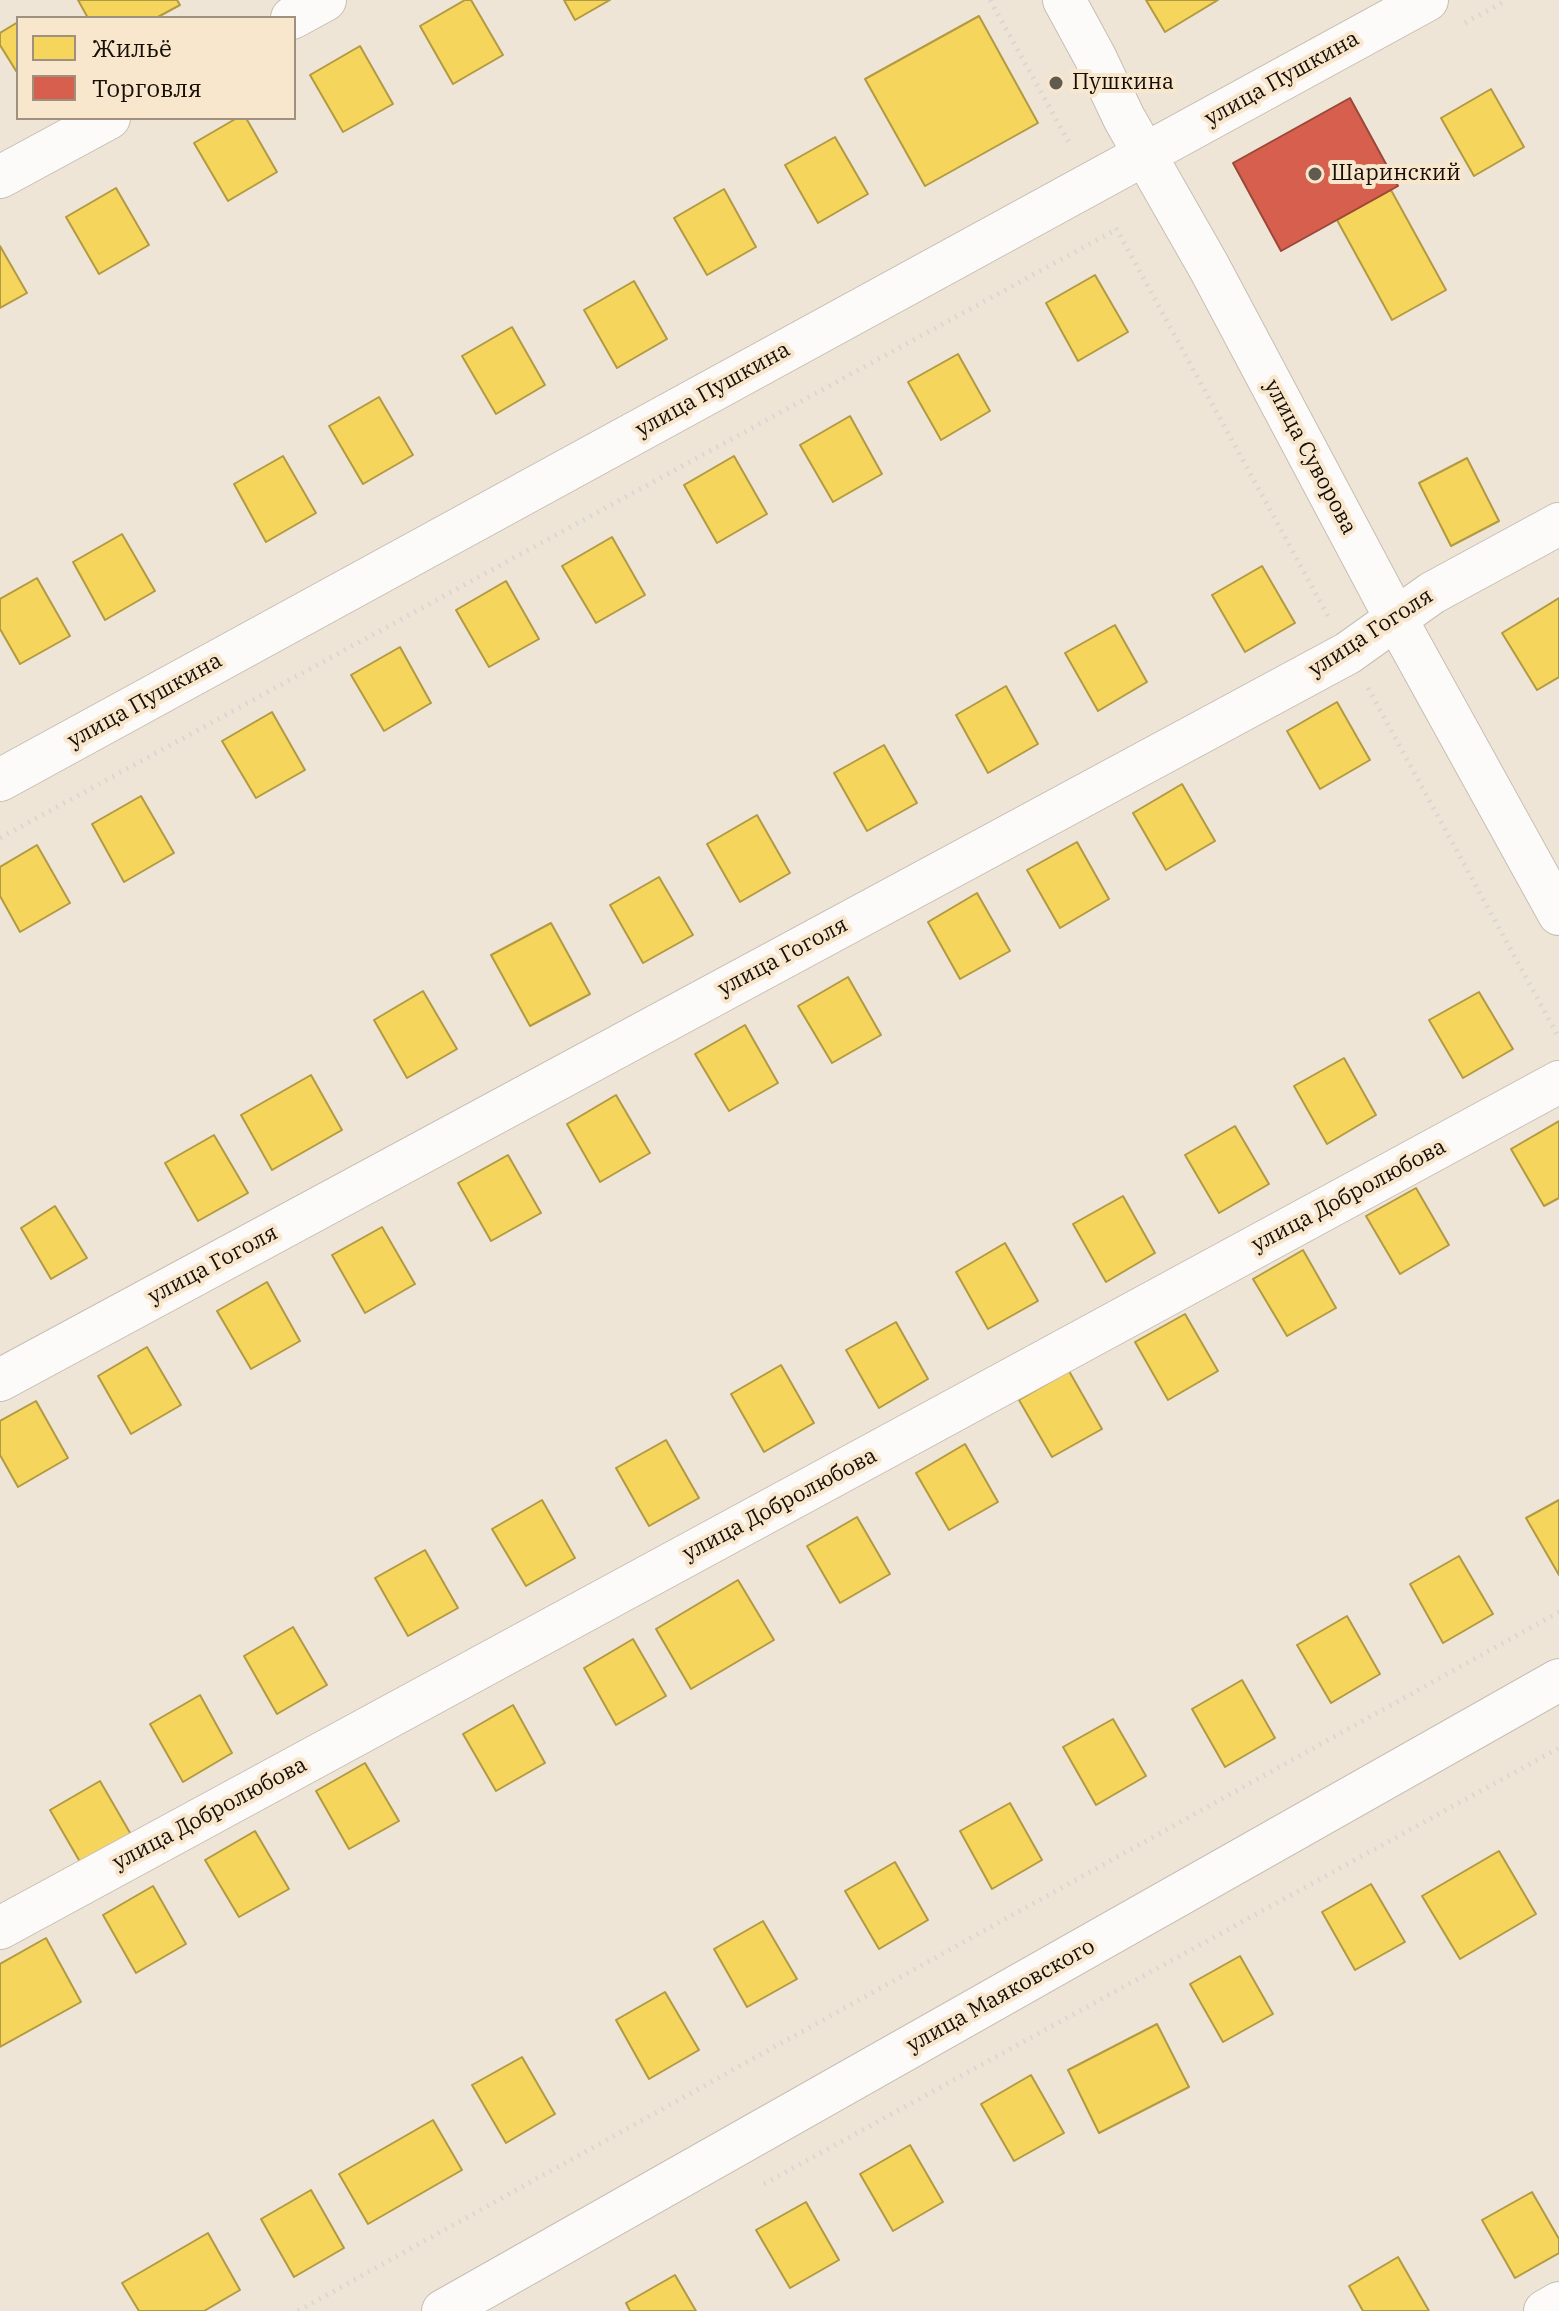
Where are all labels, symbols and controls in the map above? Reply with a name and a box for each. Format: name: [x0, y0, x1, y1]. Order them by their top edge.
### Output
legend: [16, 16, 296, 120]
street label: улица Пушкина: [1200, 26, 1364, 132]
text: Жильё: [92, 32, 172, 64]
place label: Пушкина: [1072, 70, 1174, 96]
text: Торговля: [92, 72, 202, 104]
marker: Пушкина: [1047, 74, 1065, 92]
place label: Шаринский: [1331, 161, 1461, 187]
marker: Шаринский: [1306, 165, 1324, 183]
street label: улица Пушкина: [631, 337, 795, 443]
street label: улица Суворова: [1258, 375, 1362, 539]
street label: улица Гоголя: [1304, 583, 1438, 683]
street label: улица Пушкина: [63, 648, 227, 754]
street label: улица Гоголя: [714, 912, 852, 1002]
street label: улица Добролюбова: [1247, 1134, 1451, 1258]
street label: улица Гоголя: [144, 1220, 282, 1310]
street label: улица Добролюбова: [678, 1443, 882, 1567]
street label: улица Добролюбова: [108, 1752, 312, 1876]
street label: улица Маяковского: [902, 1933, 1100, 2059]

